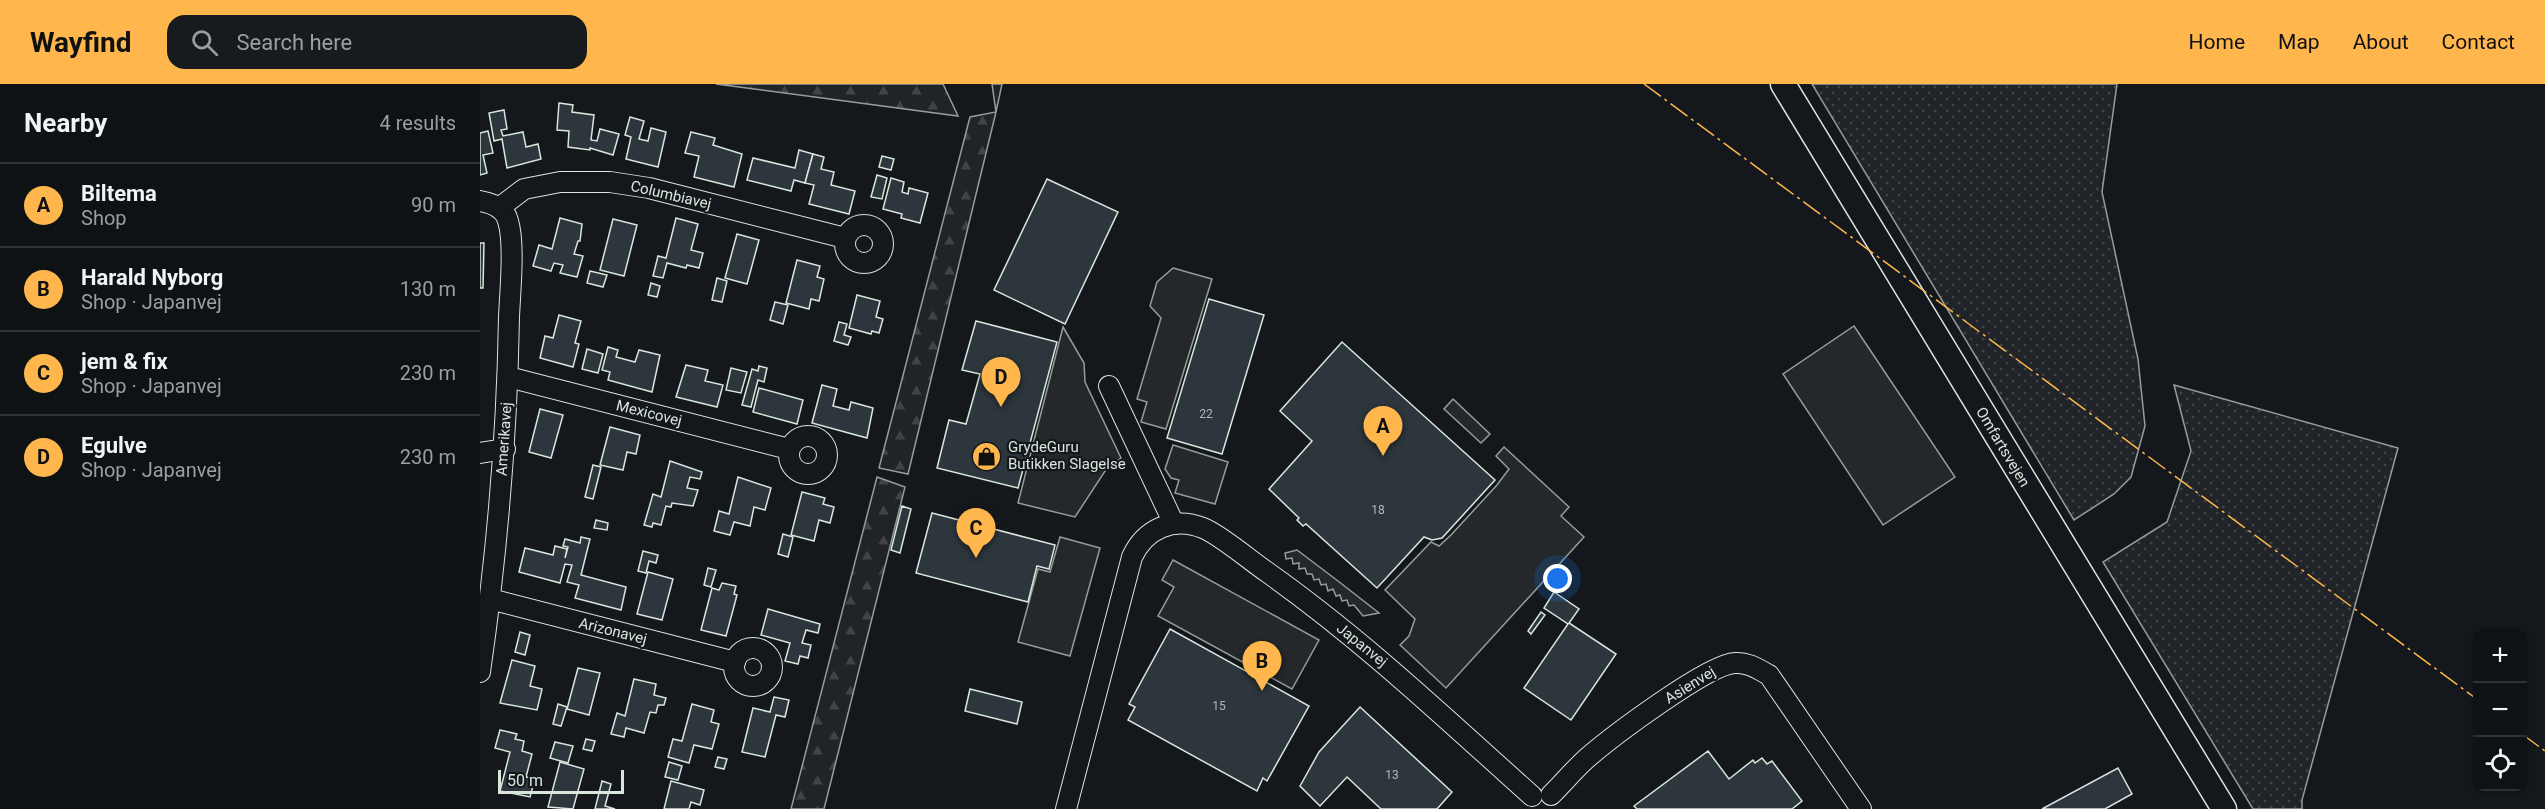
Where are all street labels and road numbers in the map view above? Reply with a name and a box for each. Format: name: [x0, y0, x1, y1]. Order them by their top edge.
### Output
street label: Columbiavej: [629, 177, 713, 213]
street label: Mexicovej: [614, 396, 684, 430]
street label: Amerikavej: [492, 401, 516, 477]
street label: Omfartsvejen: [1972, 404, 2034, 490]
street label: Arizonavej: [577, 614, 649, 648]
street label: Japanvej: [1333, 619, 1391, 671]
street label: Asienvej: [1661, 662, 1719, 708]

